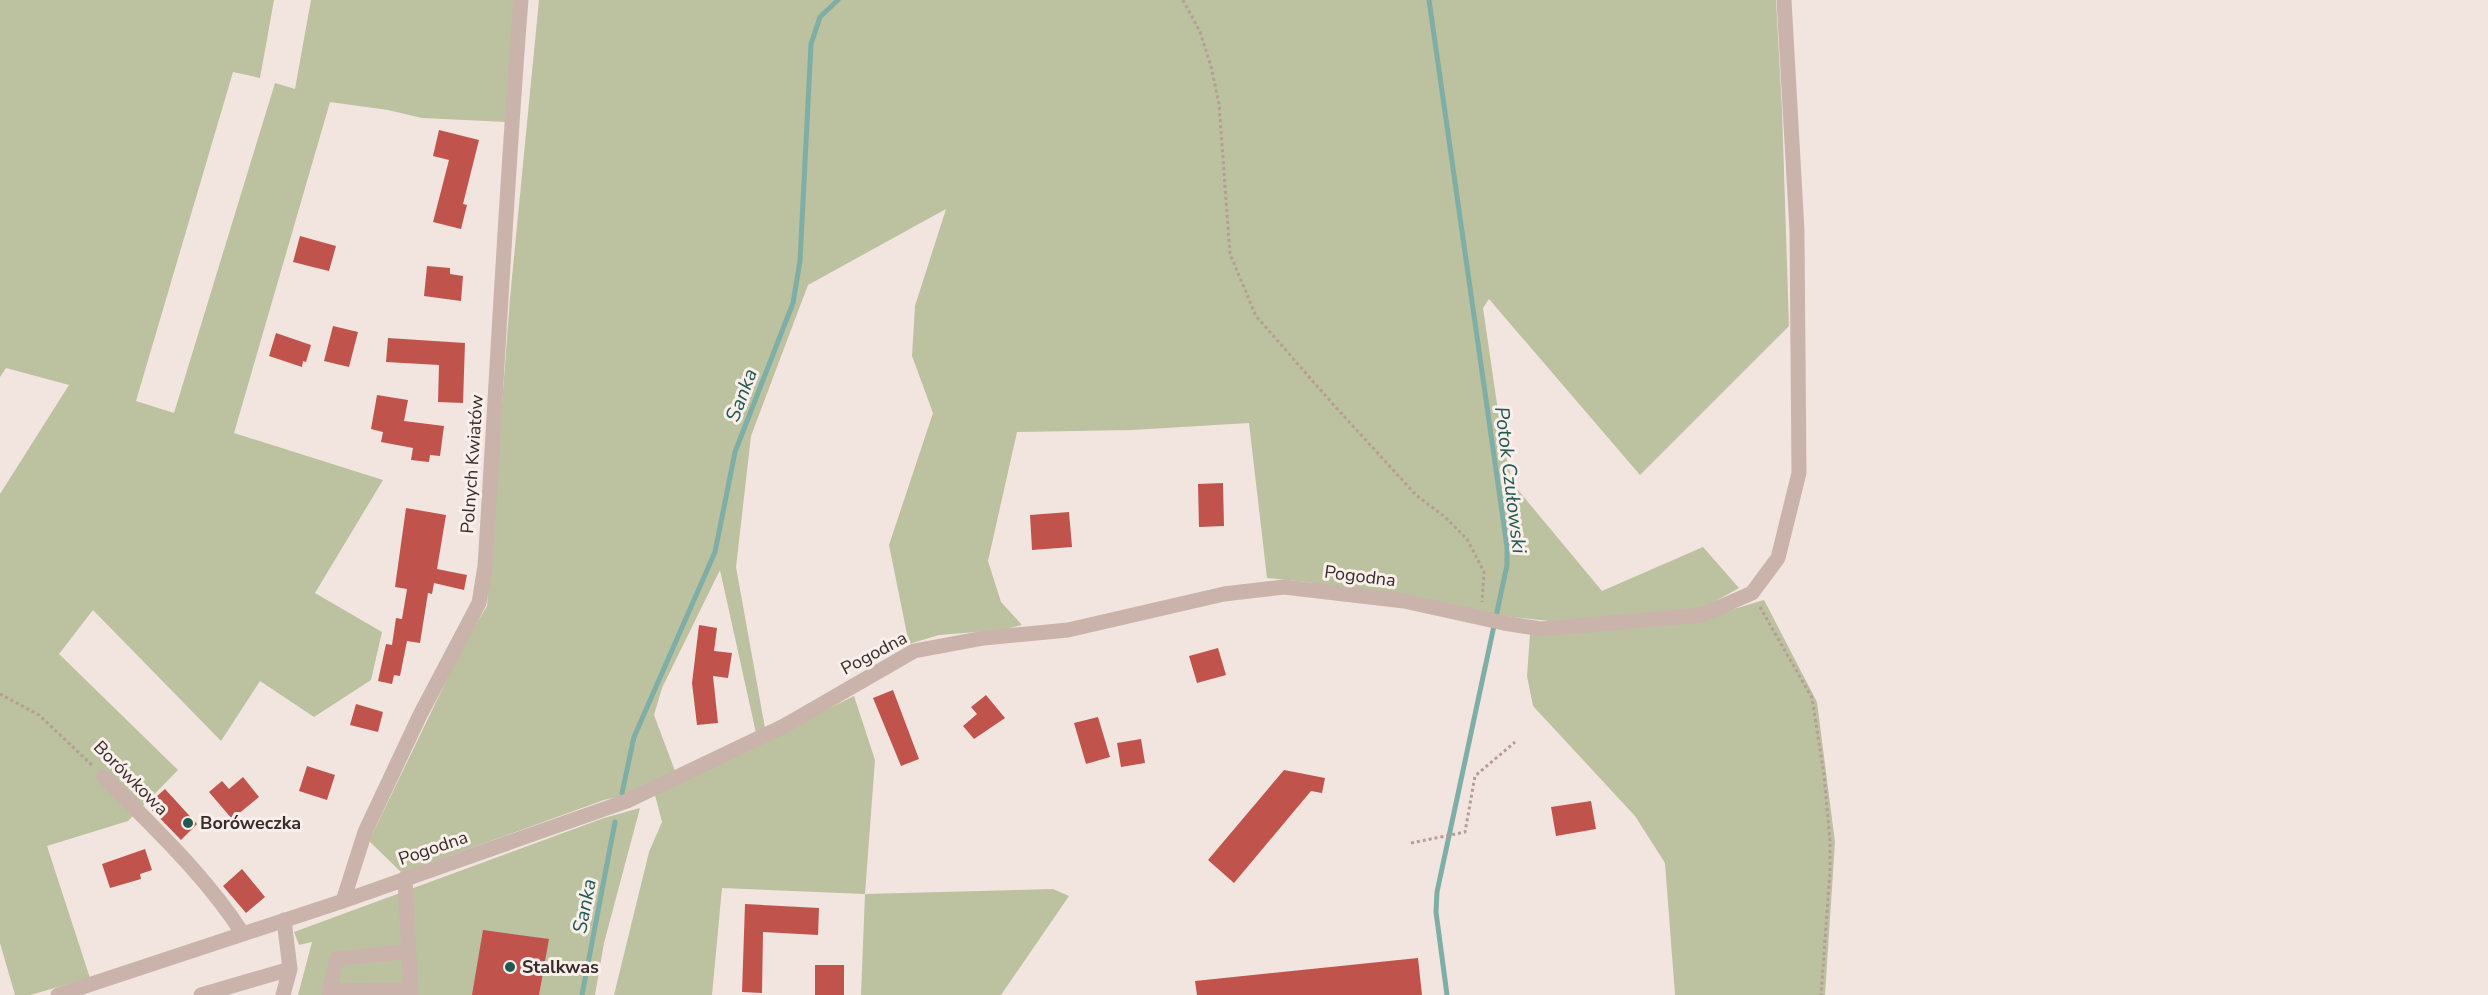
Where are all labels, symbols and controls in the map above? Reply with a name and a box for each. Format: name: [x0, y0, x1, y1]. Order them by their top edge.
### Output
water label: Sanka: [719, 365, 764, 426]
street label: Polnych Kwiatów: [455, 394, 489, 534]
water label: Potok Czułowski: [1488, 405, 1533, 555]
street label: Pogodna: [1323, 560, 1397, 592]
street label: Pogodna: [837, 626, 911, 680]
street label: Borówkowa: [88, 735, 174, 821]
place label: Boróweczka: [200, 811, 301, 835]
marker: Boróweczka: [181, 816, 195, 830]
street label: Pogodna: [395, 825, 471, 871]
water label: Sanka: [566, 877, 603, 936]
place label: Stalkwas: [522, 955, 599, 979]
marker: Stalkwas: [503, 960, 517, 974]

